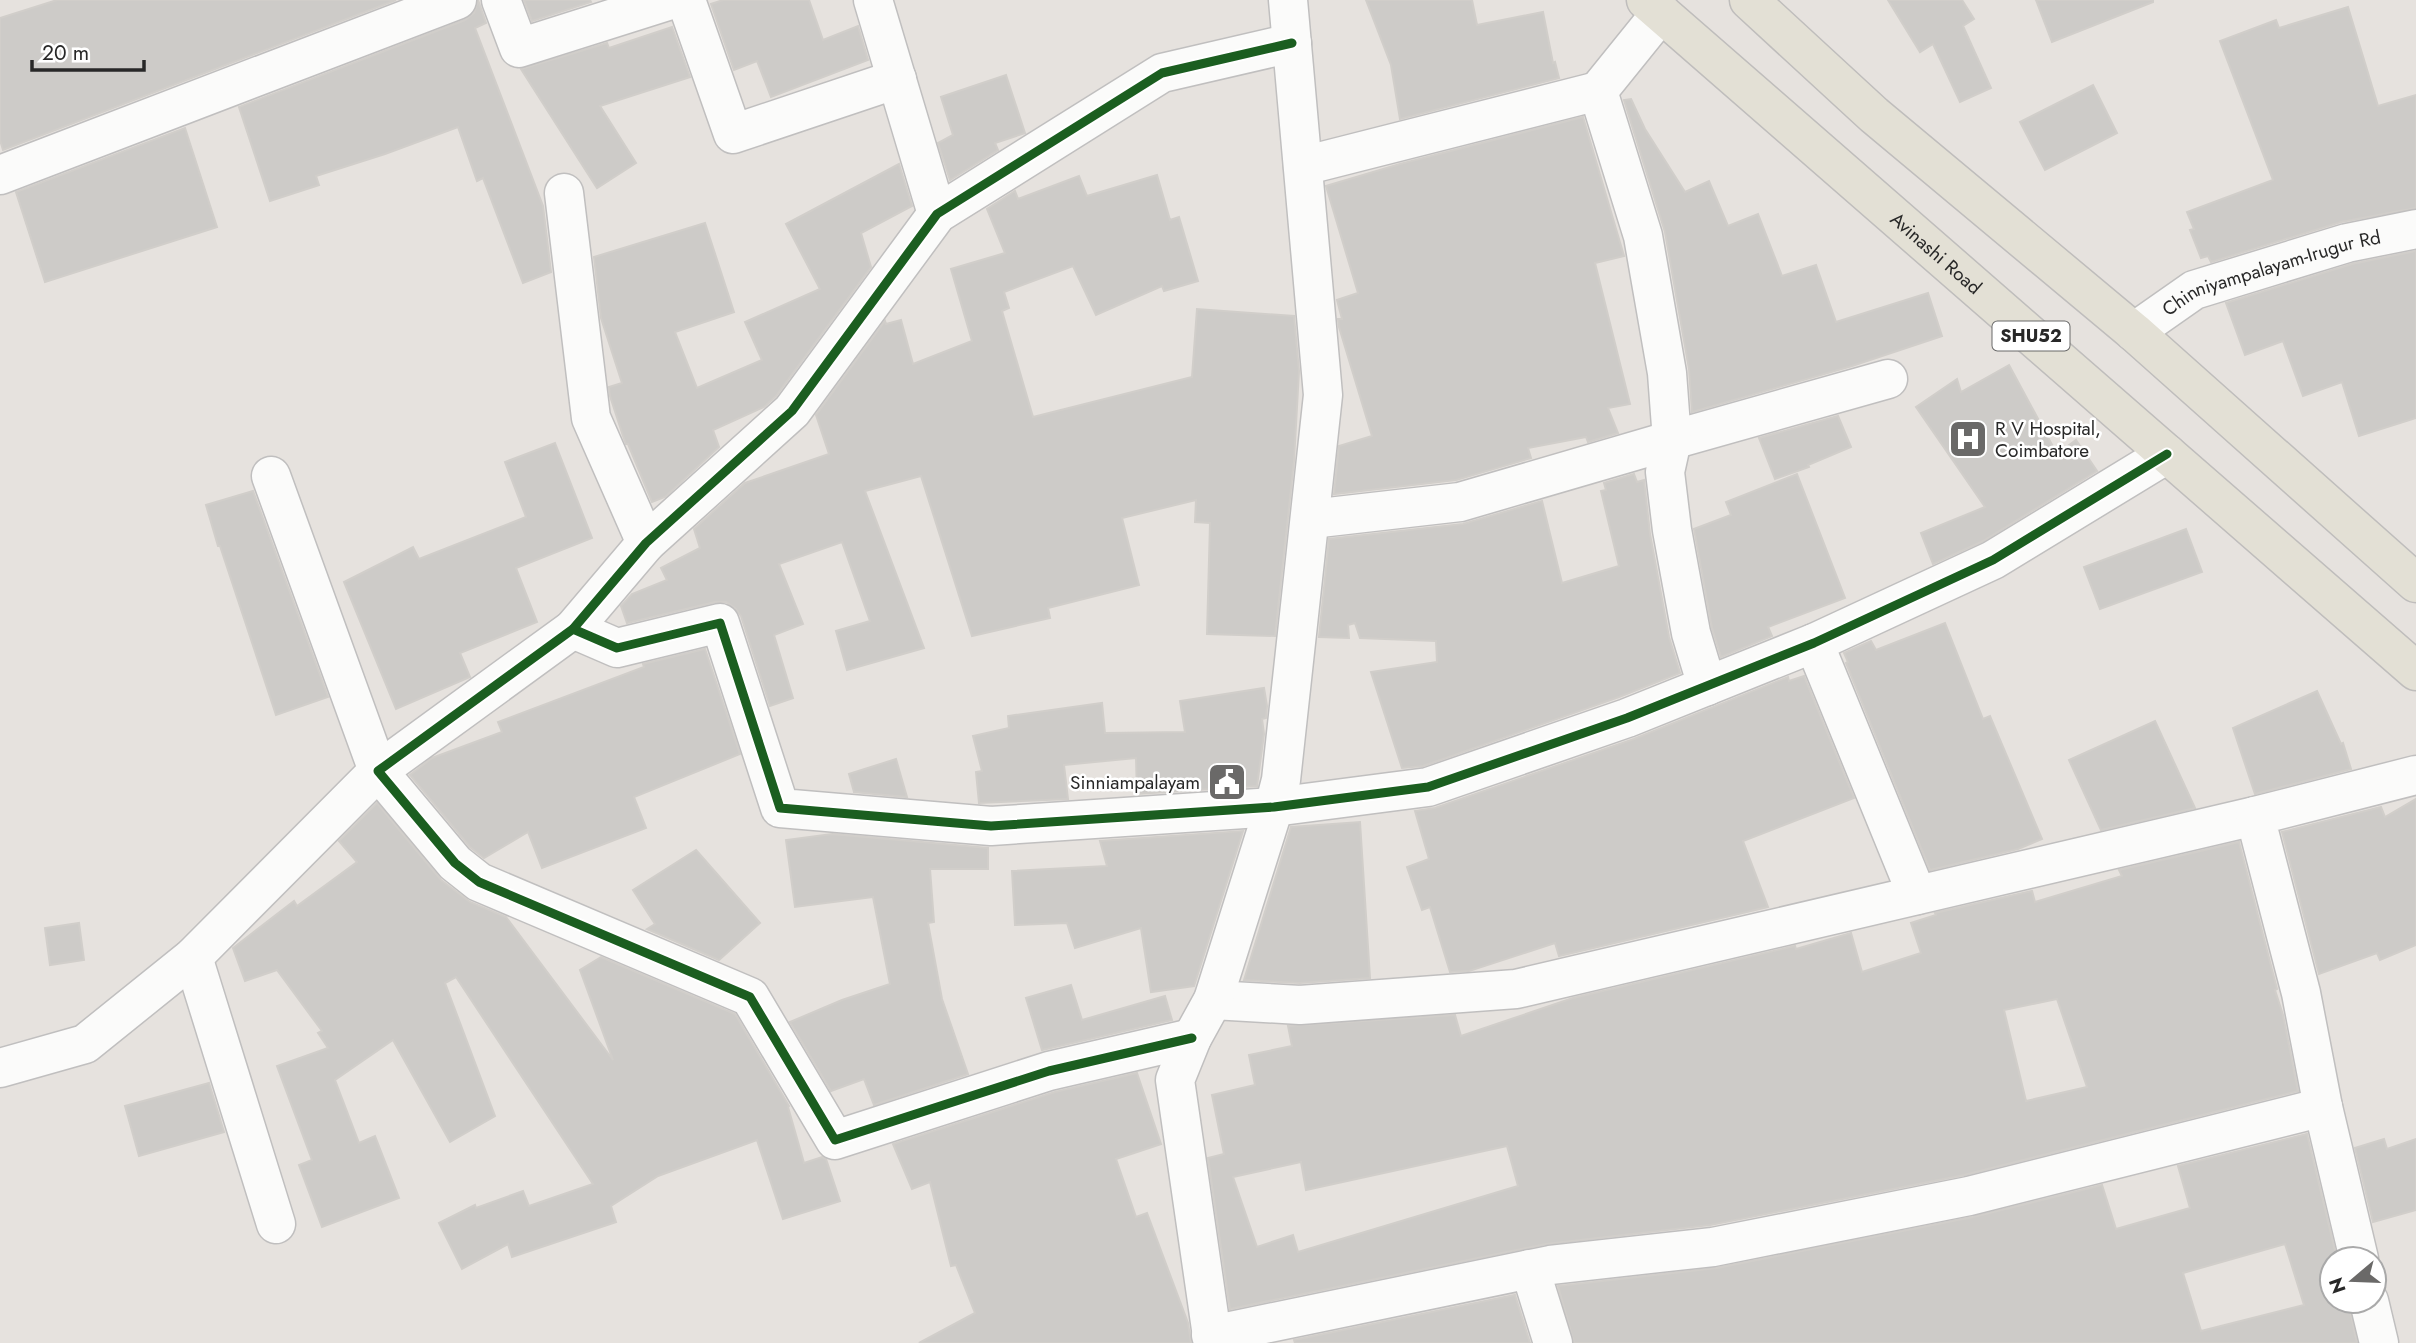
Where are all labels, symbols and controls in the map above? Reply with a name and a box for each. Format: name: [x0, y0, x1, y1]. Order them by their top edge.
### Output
scale bar: [32, 28, 144, 72]
text: 20 m: [42, 38, 89, 68]
street label: Avinashi Road: [1885, 206, 1988, 300]
street label: Chinniyampalayam-Irugur Rd: [2156, 223, 2383, 322]
road number: SHU52: [1993, 322, 2070, 350]
place label: R V Hospital, Coimbatore: [1995, 415, 2101, 464]
hospital icon: R V Hospital, Coimbatore: [1947, 418, 1989, 460]
public building icon: Sinniampalayam: [1206, 761, 1248, 803]
place label: Sinniampalayam: [1070, 769, 1200, 796]
north arrow: [2318, 1245, 2388, 1315]
text: N: [2322, 1274, 2353, 1297]

